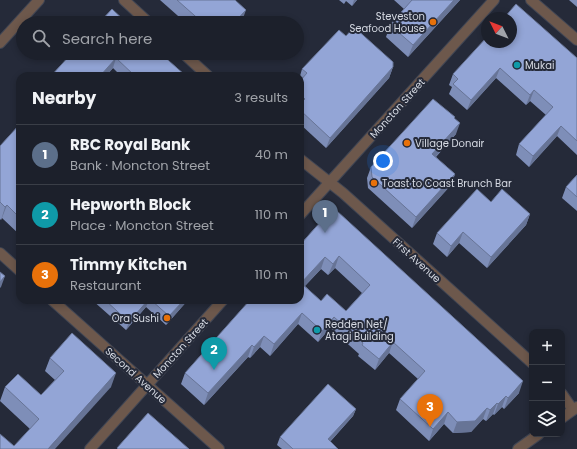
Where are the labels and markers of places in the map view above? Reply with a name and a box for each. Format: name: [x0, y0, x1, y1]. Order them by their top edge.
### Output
place label: Steveston Seafood House: [350, 9, 425, 36]
marker: Steveston Seafood House: [428, 17, 438, 27]
place label: Mukai: [525, 58, 554, 73]
marker: Mukai: [512, 60, 522, 70]
place label: Village Donair: [415, 136, 485, 151]
marker: Village Donair: [402, 138, 412, 148]
place label: Toast to Coast Brunch Bar: [382, 176, 512, 191]
marker: Toast to Coast Brunch Bar: [369, 178, 379, 188]
pin: 1: [312, 200, 338, 233]
place label: Ora Sushi: [112, 311, 159, 326]
marker: Ora Sushi: [162, 313, 172, 323]
place label: Redden Net/ Atagi Building: [325, 317, 394, 344]
marker: Redden Net/ Atagi Building: [312, 325, 322, 335]
pin: 2: [201, 337, 227, 370]
pin: 3: [417, 394, 443, 427]

